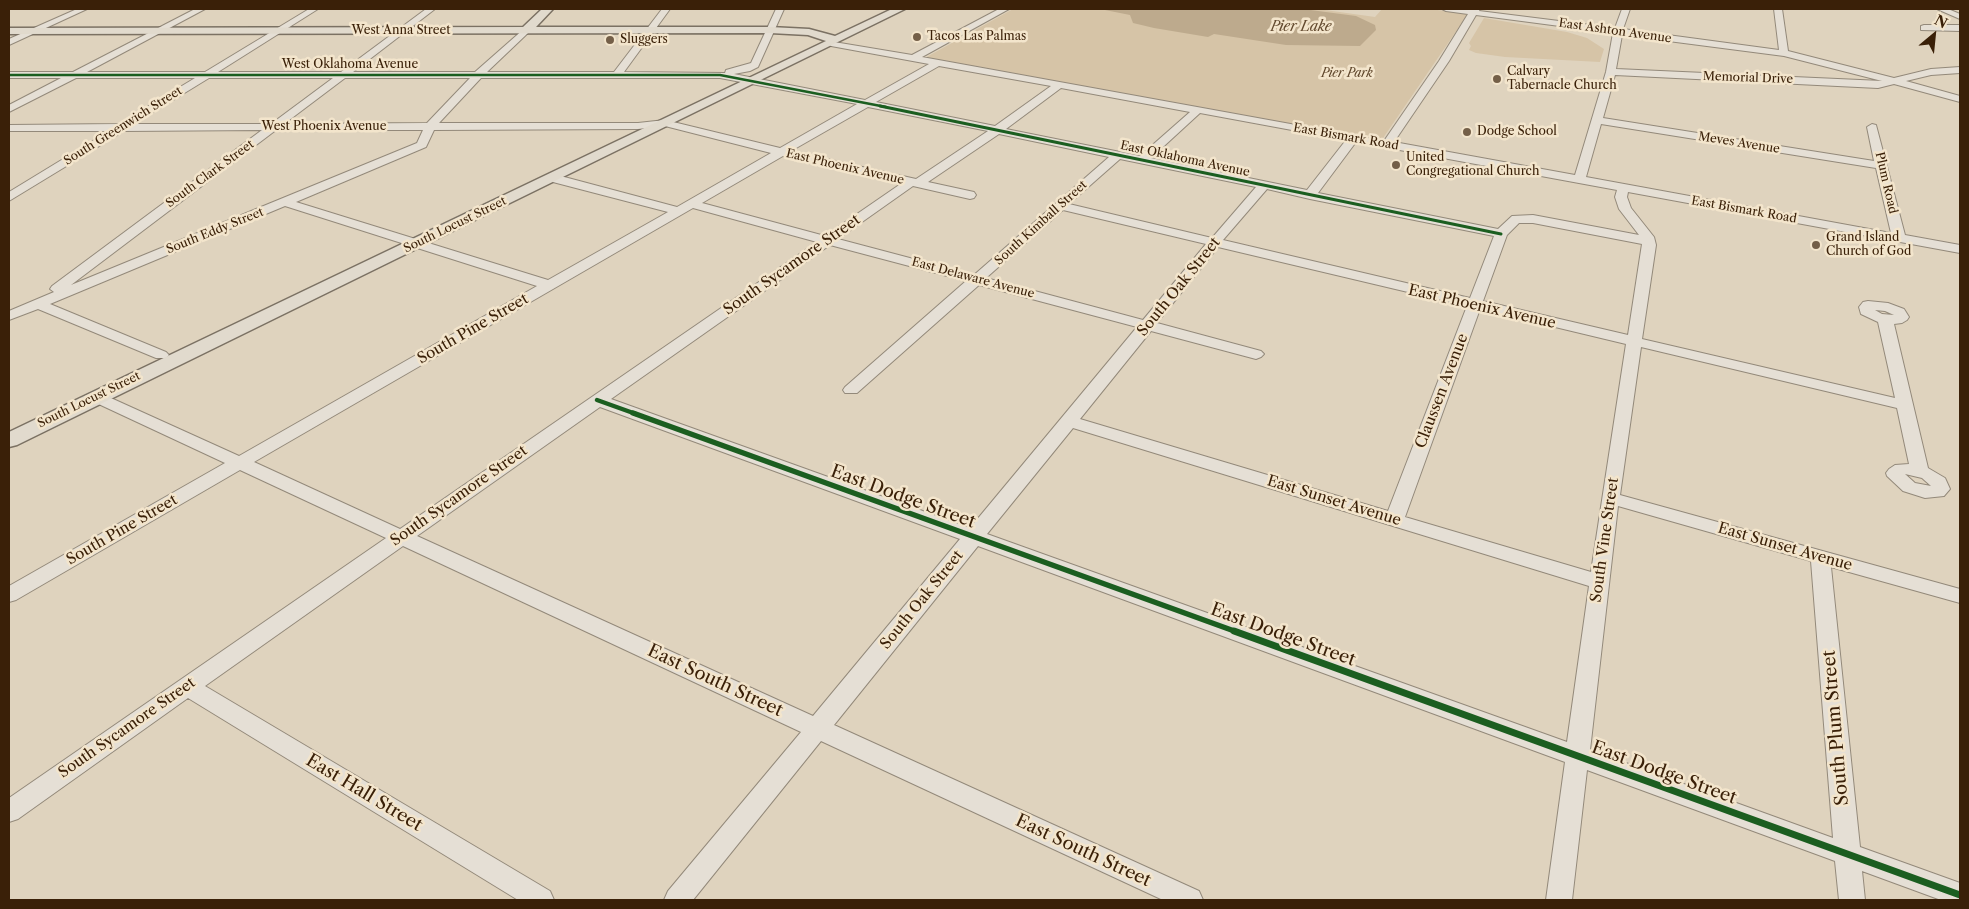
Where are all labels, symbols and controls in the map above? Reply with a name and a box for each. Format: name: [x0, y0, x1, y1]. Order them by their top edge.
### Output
north arrow: [1909, 10, 1959, 60]
text: N: [1931, 11, 1951, 33]
street label: East Ashton Avenue: [1558, 16, 1672, 46]
water label: Pier Lake: [1270, 19, 1332, 35]
street label: West Anna Street: [352, 24, 450, 38]
place label: Tacos Las Palmas: [927, 30, 1026, 44]
marker: Tacos Las Palmas: [911, 31, 923, 43]
place label: Sluggers: [620, 33, 668, 47]
marker: Sluggers: [604, 34, 616, 46]
street label: West Oklahoma Avenue: [282, 58, 418, 72]
place label: Calvary Tabernacle Church: [1507, 65, 1617, 93]
park label: Pier Park: [1321, 67, 1373, 81]
street label: Memorial Drive: [1703, 69, 1793, 87]
marker: Calvary Tabernacle Church: [1491, 73, 1503, 85]
street label: South Greenwich Street: [61, 84, 185, 168]
street label: West Phoenix Avenue: [262, 120, 386, 134]
street label: East Bismark Road: [1292, 121, 1400, 153]
place label: Dodge School: [1477, 125, 1557, 139]
marker: Dodge School: [1461, 126, 1473, 138]
street label: Meves Avenue: [1697, 129, 1781, 157]
street label: South Clark Street: [163, 137, 257, 211]
street label: East Oklahoma Avenue: [1119, 138, 1251, 180]
street label: East Phoenix Avenue: [785, 146, 905, 188]
place label: United Congregational Church: [1406, 151, 1539, 179]
street label: Plum Road: [1872, 151, 1900, 215]
marker: United Congregational Church: [1390, 159, 1402, 171]
street label: South Kimball Street: [992, 178, 1090, 268]
street label: South Locust Street: [401, 194, 509, 256]
street label: East Bismark Road: [1690, 194, 1798, 226]
street label: South Eddy Street: [164, 205, 266, 257]
street label: South Sycamore Street: [720, 211, 864, 319]
place label: Grand Island Church of God: [1826, 231, 1911, 259]
street label: South Oak Street: [1134, 234, 1224, 340]
marker: Grand Island Church of God: [1810, 239, 1822, 251]
street label: East Delaware Avenue: [910, 255, 1036, 301]
street label: East Phoenix Avenue: [1406, 281, 1558, 333]
street label: South Pine Street: [414, 290, 532, 368]
street label: Claussen Avenue: [1412, 331, 1472, 451]
street label: South Locust Street: [35, 369, 143, 431]
street label: South Sycamore Street: [387, 442, 531, 550]
street label: East Dodge Street: [828, 461, 978, 533]
street label: East Sunset Avenue: [1265, 472, 1403, 530]
street label: South Vine Street: [1587, 476, 1623, 604]
street label: South Pine Street: [63, 491, 181, 569]
street label: East Sunset Avenue: [1716, 519, 1854, 575]
street label: South Oak Street: [877, 547, 967, 653]
street label: East Dodge Street: [1208, 599, 1358, 671]
street label: East South Street: [644, 640, 786, 722]
street label: South Plum Street: [1818, 649, 1854, 807]
street label: South Sycamore Street: [55, 674, 199, 782]
street label: East Dodge Street: [1589, 737, 1739, 809]
street label: East Hall Street: [302, 750, 426, 836]
street label: East South Street: [1012, 810, 1154, 892]

